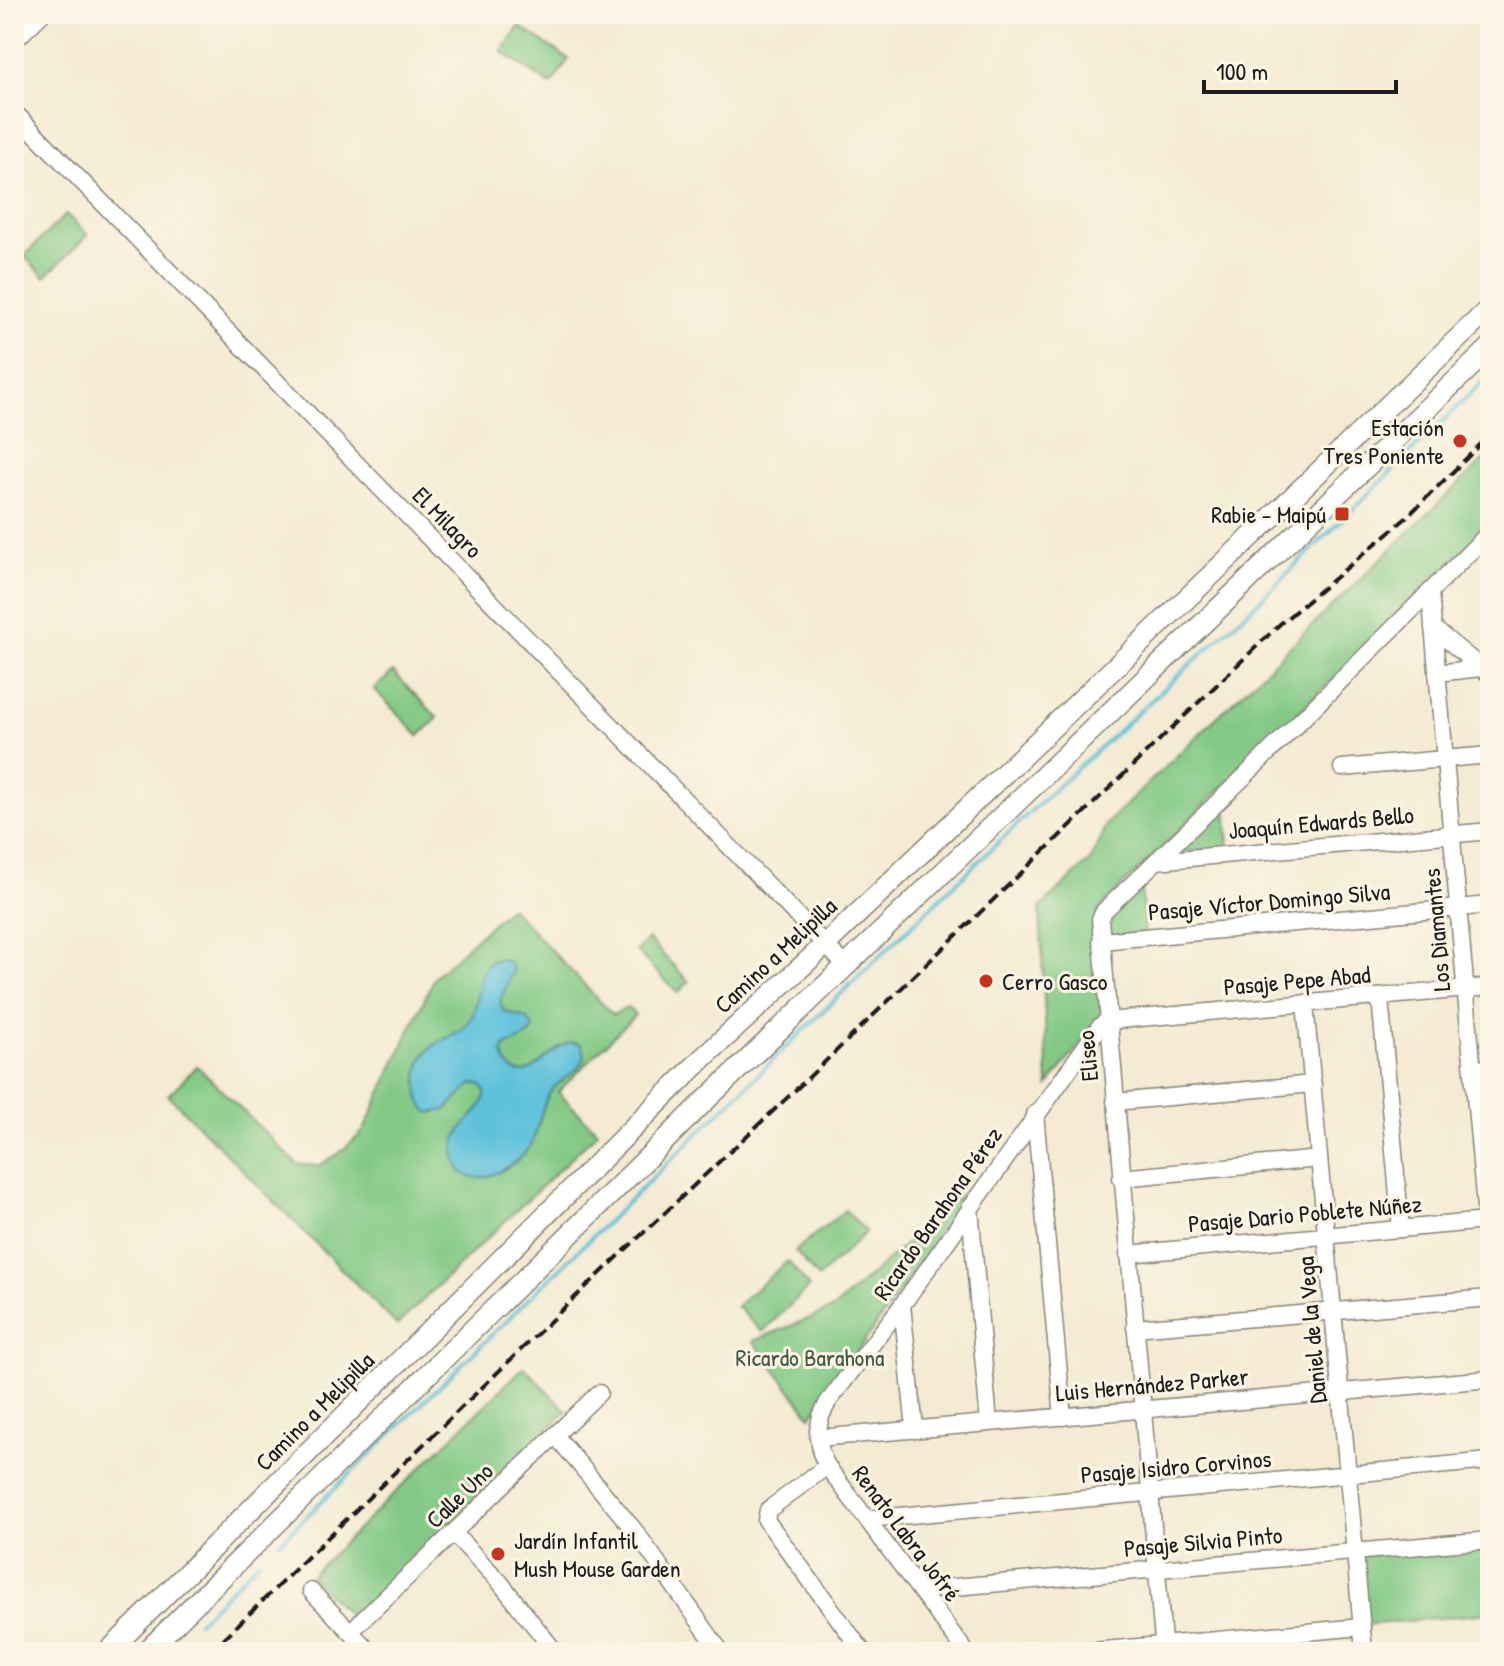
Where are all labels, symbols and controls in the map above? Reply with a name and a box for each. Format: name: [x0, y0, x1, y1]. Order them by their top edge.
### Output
scale bar: [1204, 44, 1396, 94]
text: 100 m: [1216, 55, 1268, 87]
place label: Estación Tres Poniente: [1324, 411, 1444, 471]
marker: Estación Tres Poniente: [1451, 432, 1469, 450]
street label: El Milagro: [406, 479, 490, 565]
place label: Rabie - Maipú: [1211, 498, 1326, 530]
marker: Rabie - Maipú: [1333, 505, 1351, 523]
street label: Joaquín Edwards Bello: [1227, 798, 1415, 846]
street label: Los Diamantes: [1415, 867, 1457, 993]
street label: Pasaje Víctor Domingo Silva: [1147, 874, 1391, 928]
street label: Camino a Melipilla: [707, 890, 843, 1020]
street label: Pasaje Pepe Abad: [1222, 958, 1372, 1002]
place label: Cerro Gasco: [1002, 965, 1108, 997]
marker: Cerro Gasco: [977, 972, 995, 990]
street label: Eliseo: [1069, 1029, 1105, 1083]
street label: Ricardo Barahona Pérez: [865, 1120, 1009, 1306]
street label: Pasaje Dario Poblete Núñez: [1187, 1187, 1423, 1239]
street label: Daniel de la Vega: [1289, 1255, 1333, 1405]
park label: Ricardo Barahona: [735, 1341, 885, 1373]
street label: Camino a Melipilla: [247, 1344, 381, 1478]
street label: Luis Hernández Parker: [1054, 1360, 1250, 1408]
street label: Pasaje Isidro Corvinos: [1079, 1442, 1273, 1490]
street label: Calle Uno: [418, 1455, 500, 1535]
street label: Renato Labra Jofré: [845, 1458, 969, 1608]
street label: Pasaje Silvia Pinto: [1123, 1518, 1284, 1564]
place label: Jardín Infantil Mush Mouse Garden: [514, 1524, 681, 1584]
marker: Jardín Infantil Mush Mouse Garden: [489, 1545, 507, 1563]

